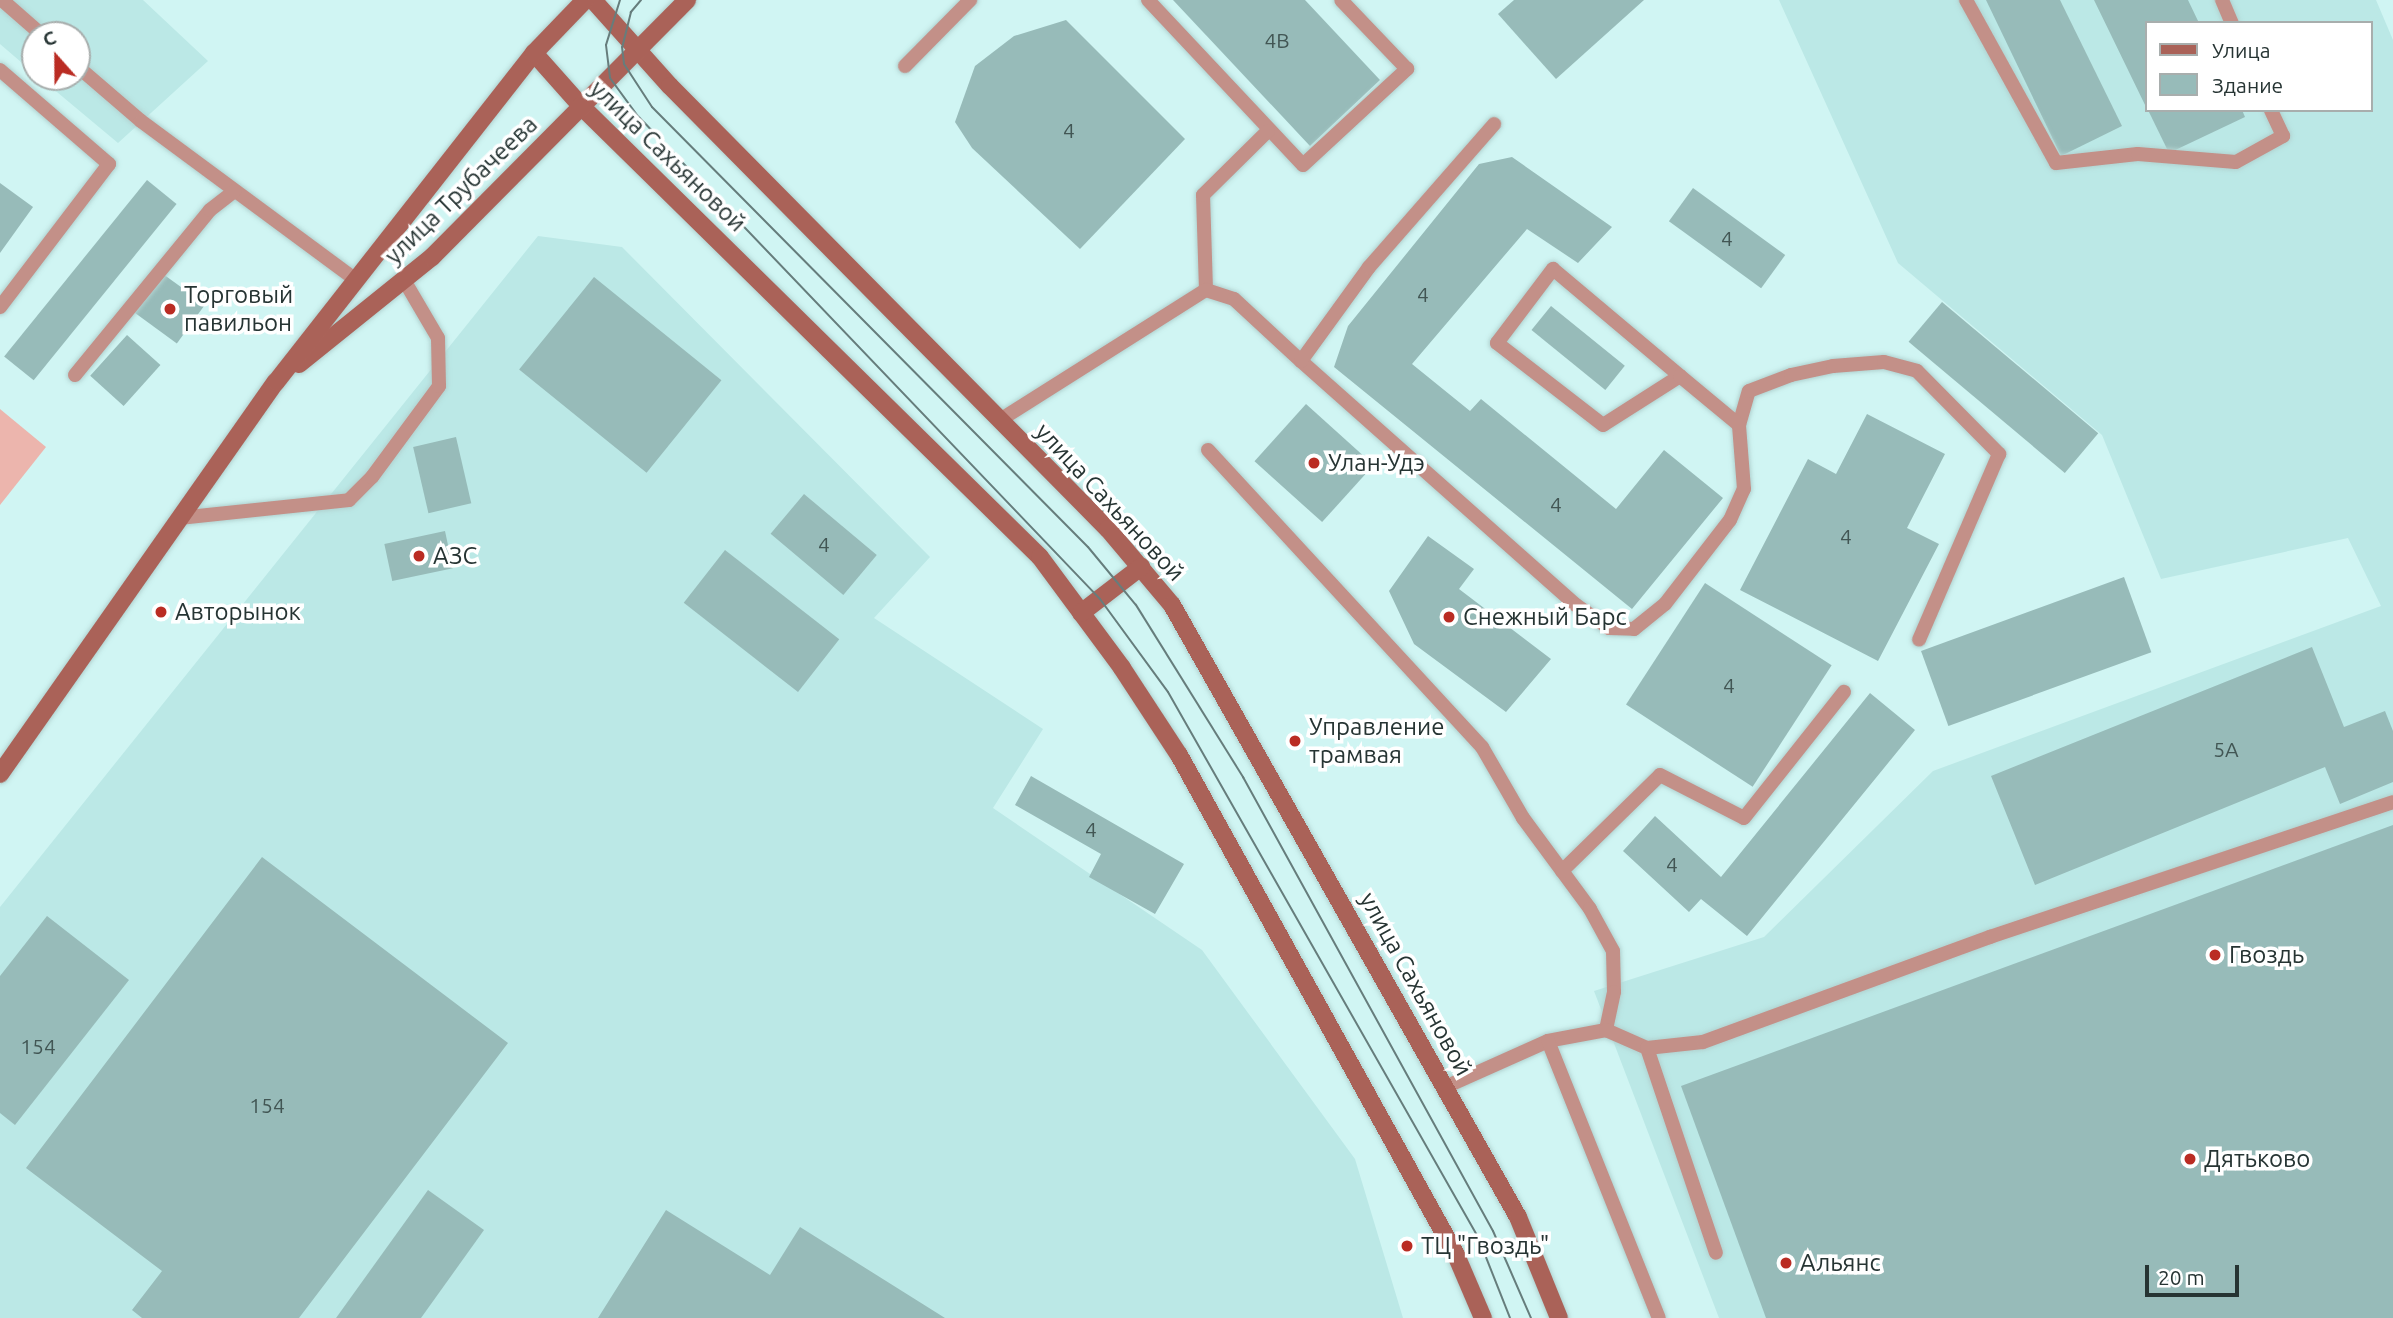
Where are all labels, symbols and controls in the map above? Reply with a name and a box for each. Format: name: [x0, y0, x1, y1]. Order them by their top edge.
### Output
north arrow: [21, 21, 91, 91]
legend: [2144, 21, 2372, 112]
text: С: [40, 26, 59, 51]
house number: 4В: [1264, 27, 1290, 53]
text: Улица: [2212, 38, 2270, 62]
text: Здание: [2212, 73, 2283, 97]
street label: улица Сахьяновой: [584, 74, 752, 238]
street label: улица Трубачеева: [379, 110, 543, 270]
house number: 4: [1063, 117, 1075, 143]
house number: 4: [1721, 225, 1733, 251]
place label: Торговый павильон: [184, 281, 293, 337]
house number: 4: [1417, 281, 1429, 307]
marker: Торговый павильон: [162, 301, 178, 317]
street label: улица Сахьяновой: [1029, 417, 1191, 587]
place label: Улан-Удэ: [1328, 449, 1425, 477]
marker: Улан-Удэ: [1306, 455, 1322, 471]
house number: 4: [1550, 491, 1562, 517]
house number: 4: [1840, 523, 1852, 549]
house number: 4: [818, 531, 830, 557]
place label: АЗС: [433, 542, 477, 570]
marker: АЗС: [411, 548, 427, 564]
place label: Авторынок: [175, 598, 301, 626]
place label: Снежный Барс: [1463, 603, 1627, 631]
marker: Авторынок: [153, 604, 169, 620]
marker: Снежный Барс: [1441, 609, 1457, 625]
house number: 4: [1723, 672, 1735, 698]
place label: Управление трамвая: [1309, 713, 1444, 769]
marker: Управление трамвая: [1287, 733, 1303, 749]
house number: 5А: [2213, 736, 2239, 762]
house number: 4: [1085, 816, 1097, 842]
house number: 4: [1666, 851, 1678, 877]
street label: улица Сахьяновой: [1354, 887, 1478, 1081]
place label: Гвоздь: [2229, 941, 2304, 969]
marker: Гвоздь: [2207, 947, 2223, 963]
house number: 154: [20, 1033, 56, 1059]
house number: 154: [249, 1092, 285, 1118]
place label: Дятьково: [2204, 1145, 2310, 1173]
marker: Дятьково: [2182, 1151, 2198, 1167]
place label: ТЦ "Гвоздь": [1421, 1232, 1549, 1260]
marker: ТЦ "Гвоздь": [1399, 1238, 1415, 1254]
place label: Альянс: [1800, 1249, 1881, 1277]
scale bar: [2148, 1252, 2242, 1296]
marker: Альянс: [1778, 1255, 1794, 1271]
text: 20 m: [2158, 1265, 2205, 1289]

